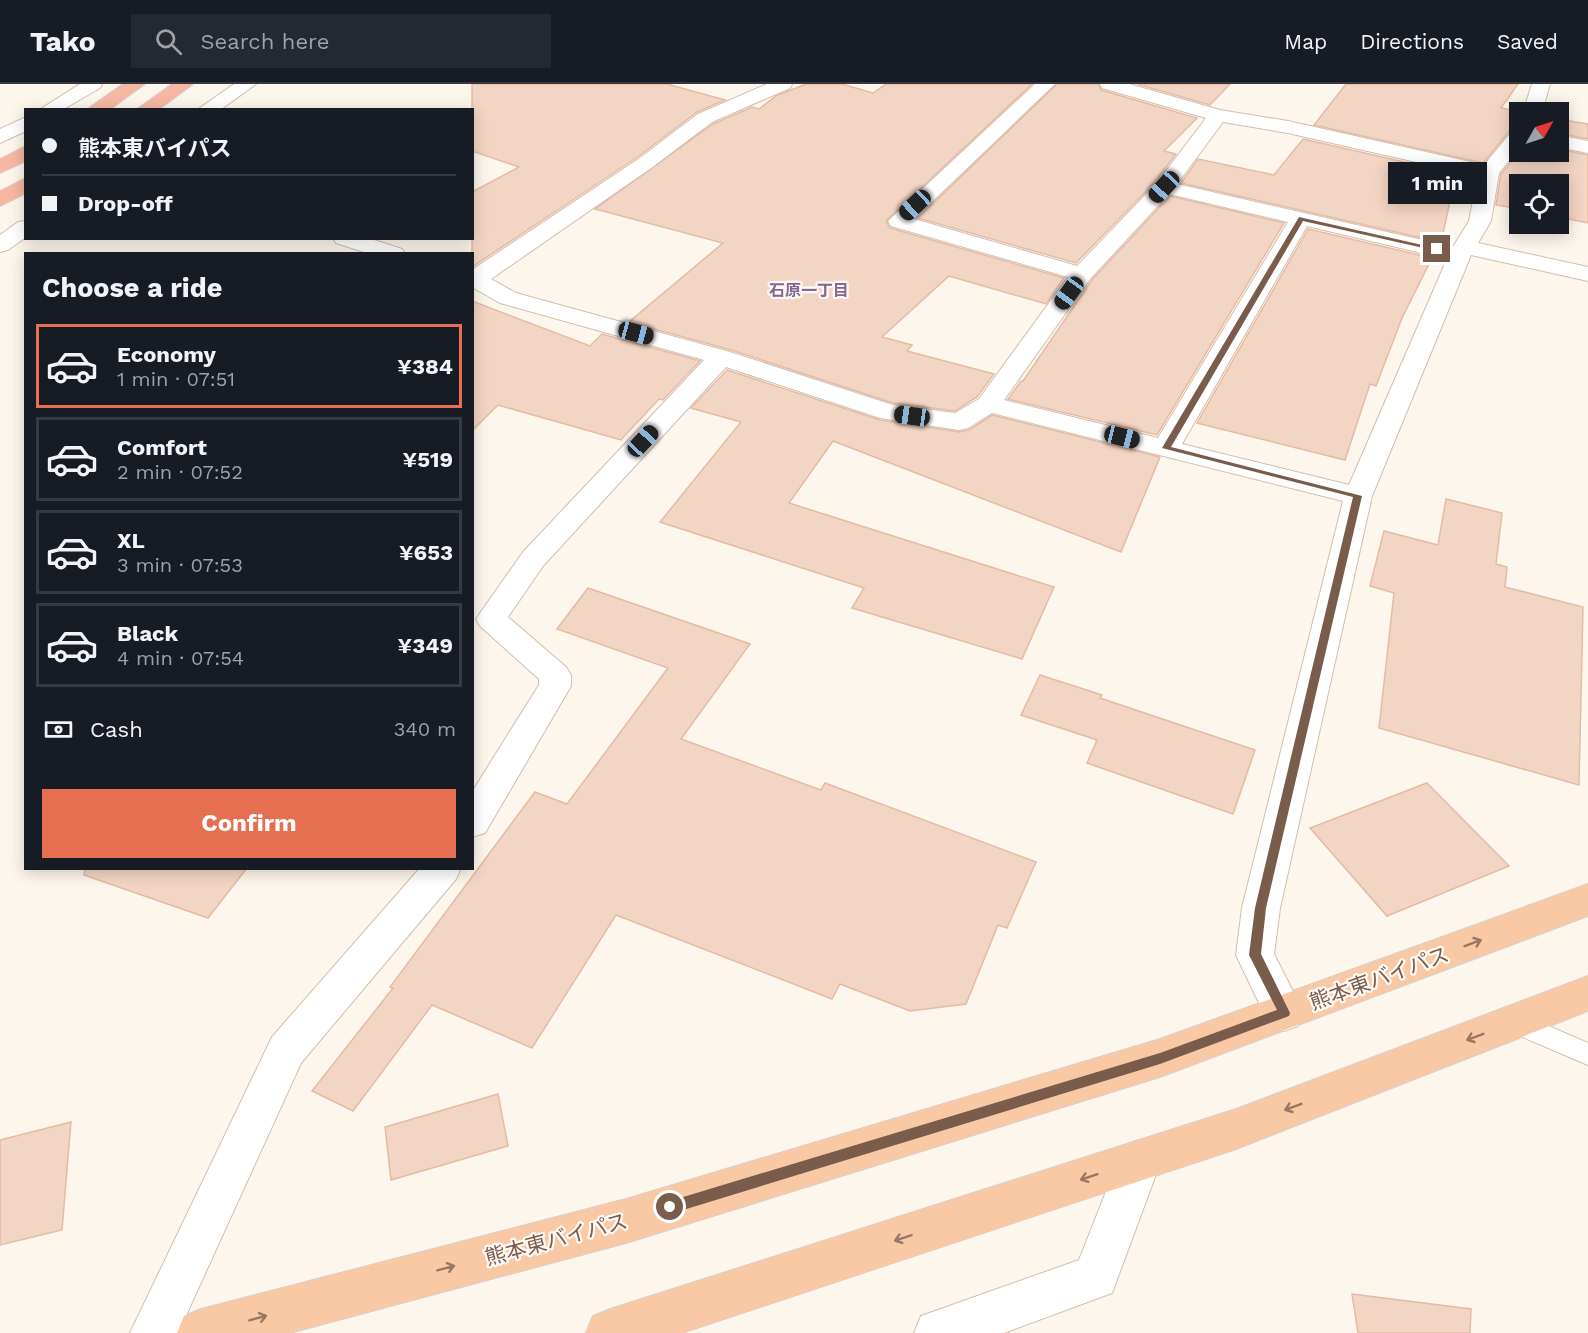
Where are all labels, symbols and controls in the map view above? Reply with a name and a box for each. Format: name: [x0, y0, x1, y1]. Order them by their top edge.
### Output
search box: [131, 14, 551, 68]
text: Tako: [30, 25, 95, 58]
icon: search: [152, 25, 185, 58]
text: Search here: [200, 29, 329, 54]
text: Map: [1284, 29, 1327, 54]
text: Directions: [1360, 29, 1464, 54]
text: Saved: [1497, 29, 1558, 54]
north arrow: [1509, 102, 1569, 162]
map controls: [1509, 102, 1569, 234]
text: 熊本東バイパス: [78, 136, 232, 161]
callout: 1 min: [1388, 162, 1486, 204]
car: [1145, 168, 1183, 206]
text: 1 min: [1412, 171, 1463, 195]
button: locate: [1509, 174, 1569, 234]
car: [896, 186, 934, 224]
text: Drop-off: [78, 191, 173, 216]
route end: [1423, 235, 1450, 262]
text: Choose a ride: [42, 272, 222, 304]
car: [1051, 273, 1087, 313]
district label: 石原一丁目: [769, 281, 849, 300]
car: [616, 320, 656, 346]
icon: car: [45, 339, 99, 393]
text: Economy: [117, 342, 216, 367]
text: ¥384: [397, 354, 453, 379]
text: 1 min · 07:51: [117, 367, 235, 391]
car: [893, 405, 931, 427]
car: [624, 422, 662, 460]
car: [1102, 424, 1142, 450]
icon: car: [45, 432, 99, 486]
text: Comfort: [117, 435, 207, 460]
text: ¥519: [402, 447, 453, 472]
text: 2 min · 07:52: [117, 460, 243, 484]
icon: car: [45, 525, 99, 579]
text: XL: [117, 528, 145, 553]
text: ¥653: [399, 540, 453, 565]
text: 3 min · 07:53: [117, 553, 243, 577]
icon: car: [45, 618, 99, 672]
text: Black: [117, 621, 178, 646]
text: ¥349: [398, 633, 453, 658]
text: 4 min · 07:54: [117, 646, 244, 670]
icon: cash: [42, 713, 75, 746]
text: Cash: [90, 717, 143, 742]
text: 340 m: [394, 717, 456, 741]
button: Confirm: [42, 789, 456, 858]
one-way arrow: [1463, 937, 1481, 948]
street label: 熊本東バイパス: [1306, 941, 1452, 1015]
one-way arrow: [1466, 1032, 1485, 1043]
one-way arrow: [1284, 1102, 1303, 1113]
one-way arrow: [1080, 1173, 1099, 1184]
route start: [656, 1193, 683, 1220]
street label: 熊本東バイパス: [482, 1208, 630, 1270]
one-way arrow: [894, 1233, 913, 1244]
one-way arrow: [437, 1262, 456, 1273]
one-way arrow: [248, 1312, 267, 1323]

